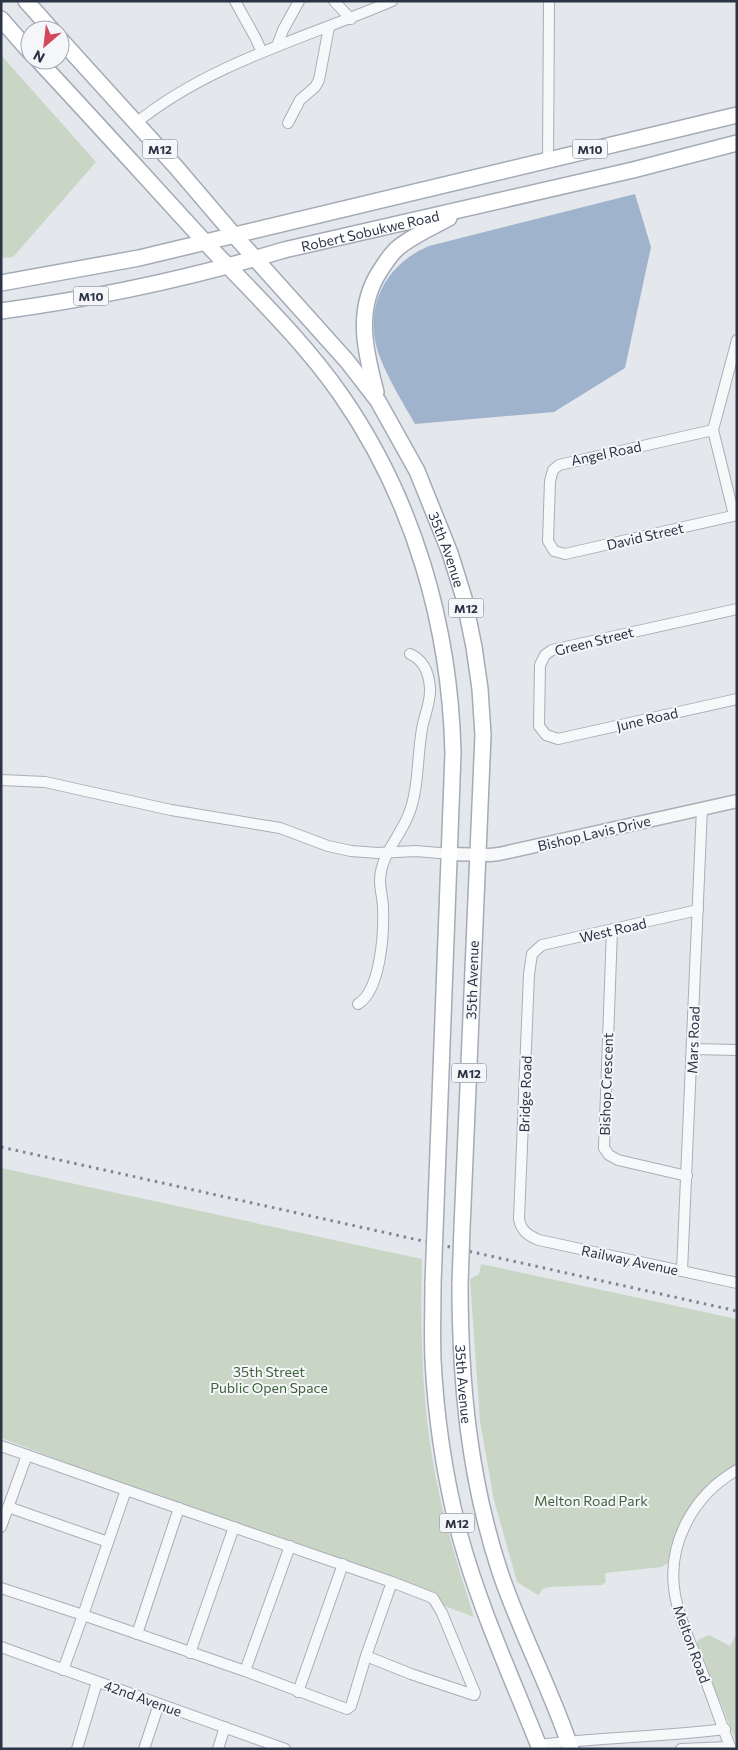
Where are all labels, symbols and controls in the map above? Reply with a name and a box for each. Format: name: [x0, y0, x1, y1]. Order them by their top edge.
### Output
north arrow: [20, 20, 70, 70]
text: N: [30, 47, 47, 67]
road number: M12: [142, 140, 178, 158]
road number: M10: [572, 140, 608, 158]
street label: Robert Sobukwe Road: [299, 206, 441, 254]
road number: M10: [74, 286, 108, 306]
street label: Angel Road: [569, 437, 643, 469]
street label: 35th Avenue: [426, 509, 469, 589]
street label: David Street: [605, 519, 685, 553]
road number: M12: [448, 598, 484, 618]
street label: Green Street: [553, 623, 635, 659]
street label: June Road: [615, 704, 679, 734]
street label: Bishop Lavis Drive: [536, 812, 652, 854]
street label: West Road: [578, 914, 648, 946]
street label: 35th Avenue: [462, 940, 482, 1020]
street label: Mars Road: [683, 1006, 703, 1074]
street label: Bishop Crescent: [596, 1032, 616, 1136]
street label: Bridge Road: [515, 1055, 535, 1133]
road number: M12: [452, 1064, 486, 1082]
street label: Railway Avenue: [580, 1241, 680, 1279]
street label: 35th Avenue: [453, 1344, 476, 1424]
park label: 35th Street Public Open Space: [210, 1363, 328, 1396]
park label: Melton Road Park: [534, 1492, 648, 1509]
road number: M12: [440, 1514, 474, 1532]
street label: Melton Road: [670, 1603, 714, 1685]
street label: 42nd Avenue: [102, 1676, 184, 1720]

